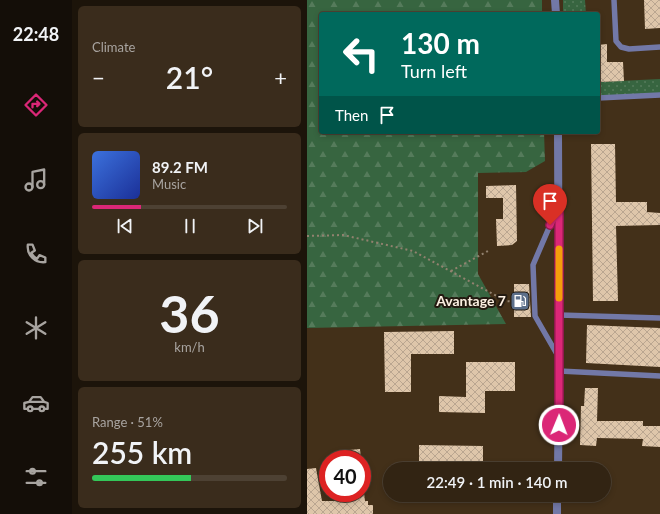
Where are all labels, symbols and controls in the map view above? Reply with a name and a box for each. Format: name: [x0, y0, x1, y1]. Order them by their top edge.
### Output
text: 22:48: [13, 23, 59, 45]
text: 130 m: [401, 26, 480, 60]
icon: left: [335, 28, 387, 80]
text: Climate: [92, 39, 135, 55]
text: 21°: [166, 59, 213, 95]
text: Turn left: [401, 60, 467, 82]
text: −: [92, 64, 105, 91]
text: +: [274, 64, 287, 91]
icon: directions: [22, 91, 50, 119]
icon: arrive: [376, 104, 398, 126]
text: Then: [335, 106, 368, 124]
text: 89.2 FM: [152, 158, 208, 176]
icon: music: [22, 166, 50, 194]
text: Music: [152, 176, 186, 192]
pin: [533, 184, 567, 225]
icon: arrive: [539, 190, 561, 212]
icon: previous: [114, 215, 136, 237]
icon: pause: [179, 215, 201, 237]
icon: next: [244, 215, 266, 237]
icon: phone: [22, 240, 50, 268]
text: 36: [159, 282, 220, 344]
fuel station icon: Avantage 7: [509, 290, 531, 312]
place label: Avantage 7: [435, 292, 506, 309]
icon: climate: [22, 314, 50, 342]
text: km/h: [174, 339, 205, 355]
icon: car: [22, 389, 50, 417]
position arrow: [538, 404, 580, 446]
text: Range · 51%: [92, 414, 163, 430]
text: 255 km: [92, 434, 192, 470]
speed limit sign: 40: [319, 450, 371, 502]
icon: filters: [22, 463, 50, 491]
text: 22:49 · 1 min · 140 m: [427, 473, 567, 491]

